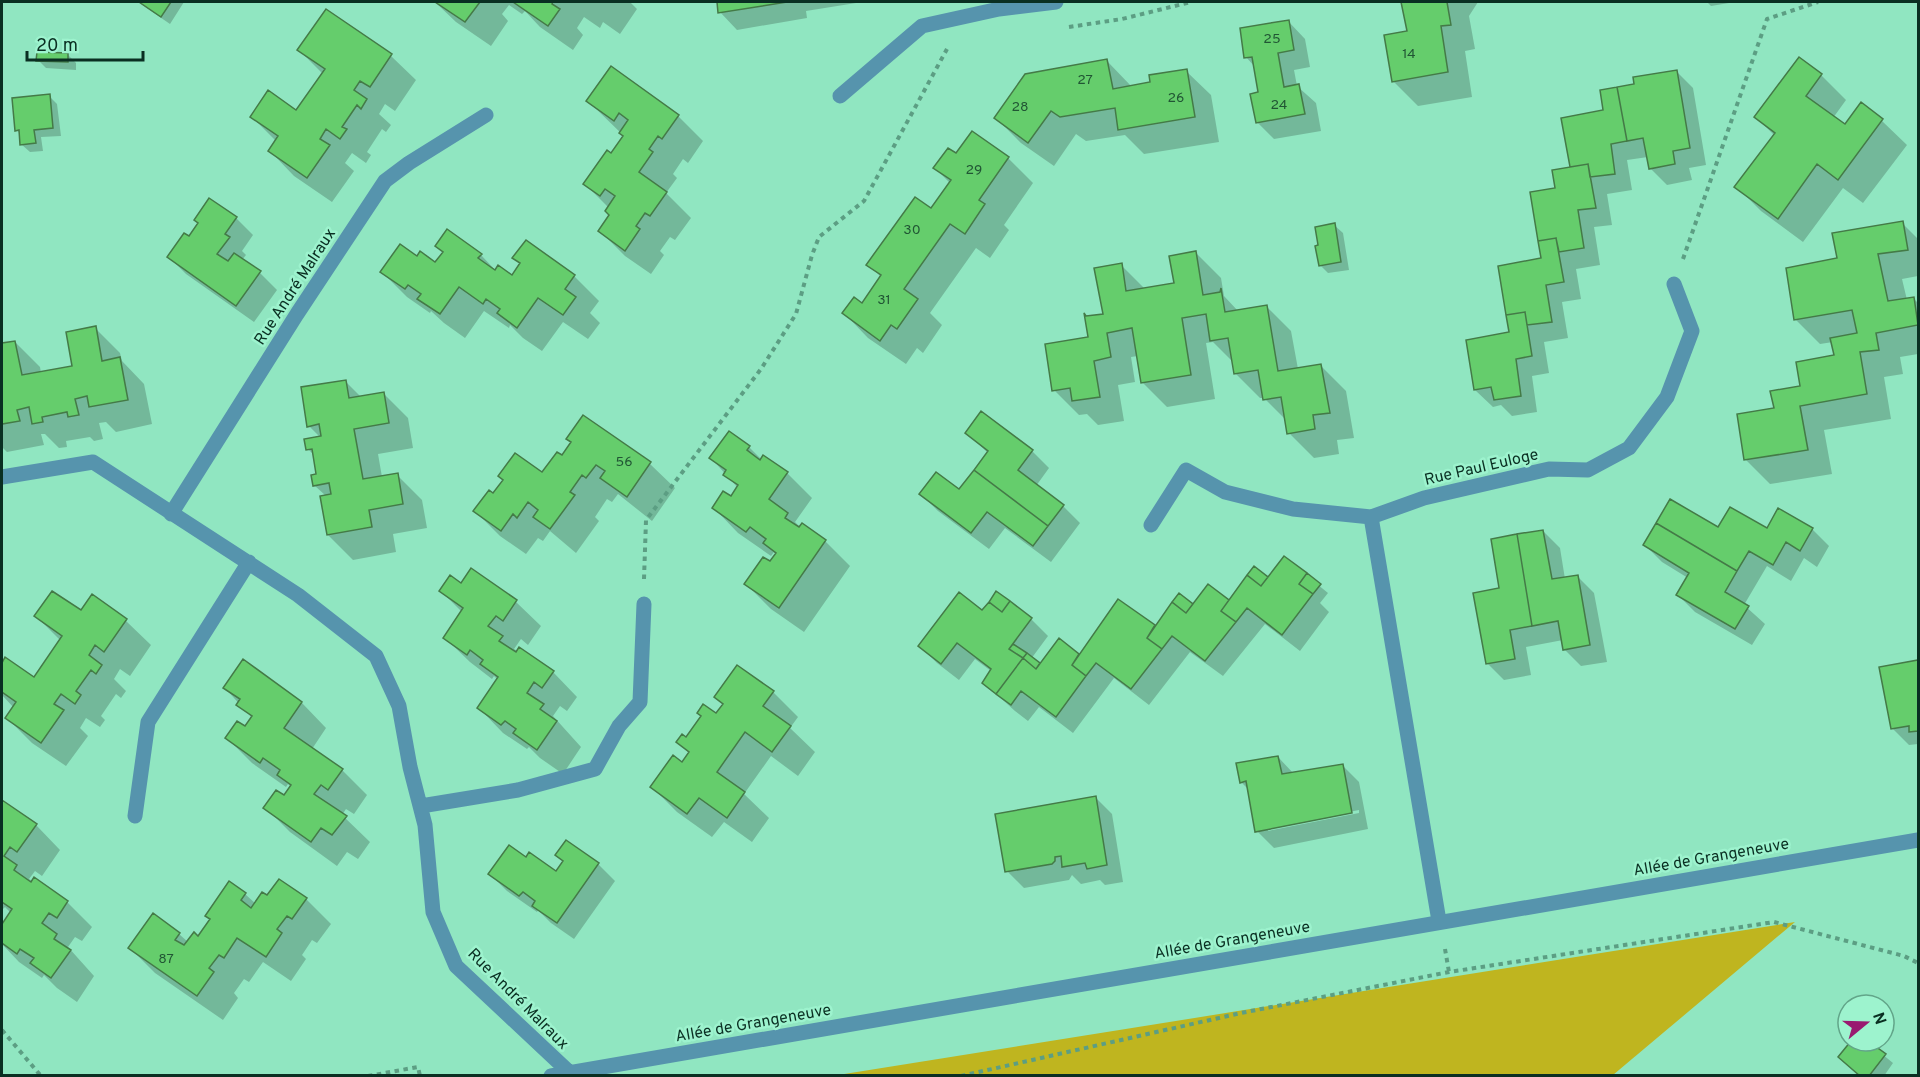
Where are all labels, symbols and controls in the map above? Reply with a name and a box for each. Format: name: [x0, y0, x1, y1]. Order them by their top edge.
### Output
scale bar: [27, 24, 142, 62]
house number: 25: [1263, 31, 1281, 48]
text: 20 m: [36, 35, 78, 58]
house number: 14: [1402, 46, 1416, 63]
house number: 27: [1077, 72, 1093, 89]
house number: 26: [1168, 90, 1184, 107]
house number: 24: [1270, 97, 1288, 114]
house number: 28: [1011, 99, 1029, 116]
house number: 29: [966, 162, 982, 179]
house number: 30: [903, 222, 921, 239]
street label: Rue André Malraux: [251, 225, 341, 349]
house number: 31: [877, 292, 891, 309]
street label: Rue Paul Euloge: [1423, 445, 1540, 491]
house number: 56: [615, 454, 633, 471]
street label: Allée de Grangeneuve: [1632, 834, 1791, 882]
street label: Allée de Grangeneuve: [1153, 917, 1312, 965]
street label: Rue André Malraux: [463, 945, 572, 1054]
house number: 87: [158, 951, 174, 968]
north arrow: [1836, 993, 1896, 1053]
street label: Allée de Grangeneuve: [674, 1000, 833, 1048]
text: N: [1867, 1010, 1890, 1027]

